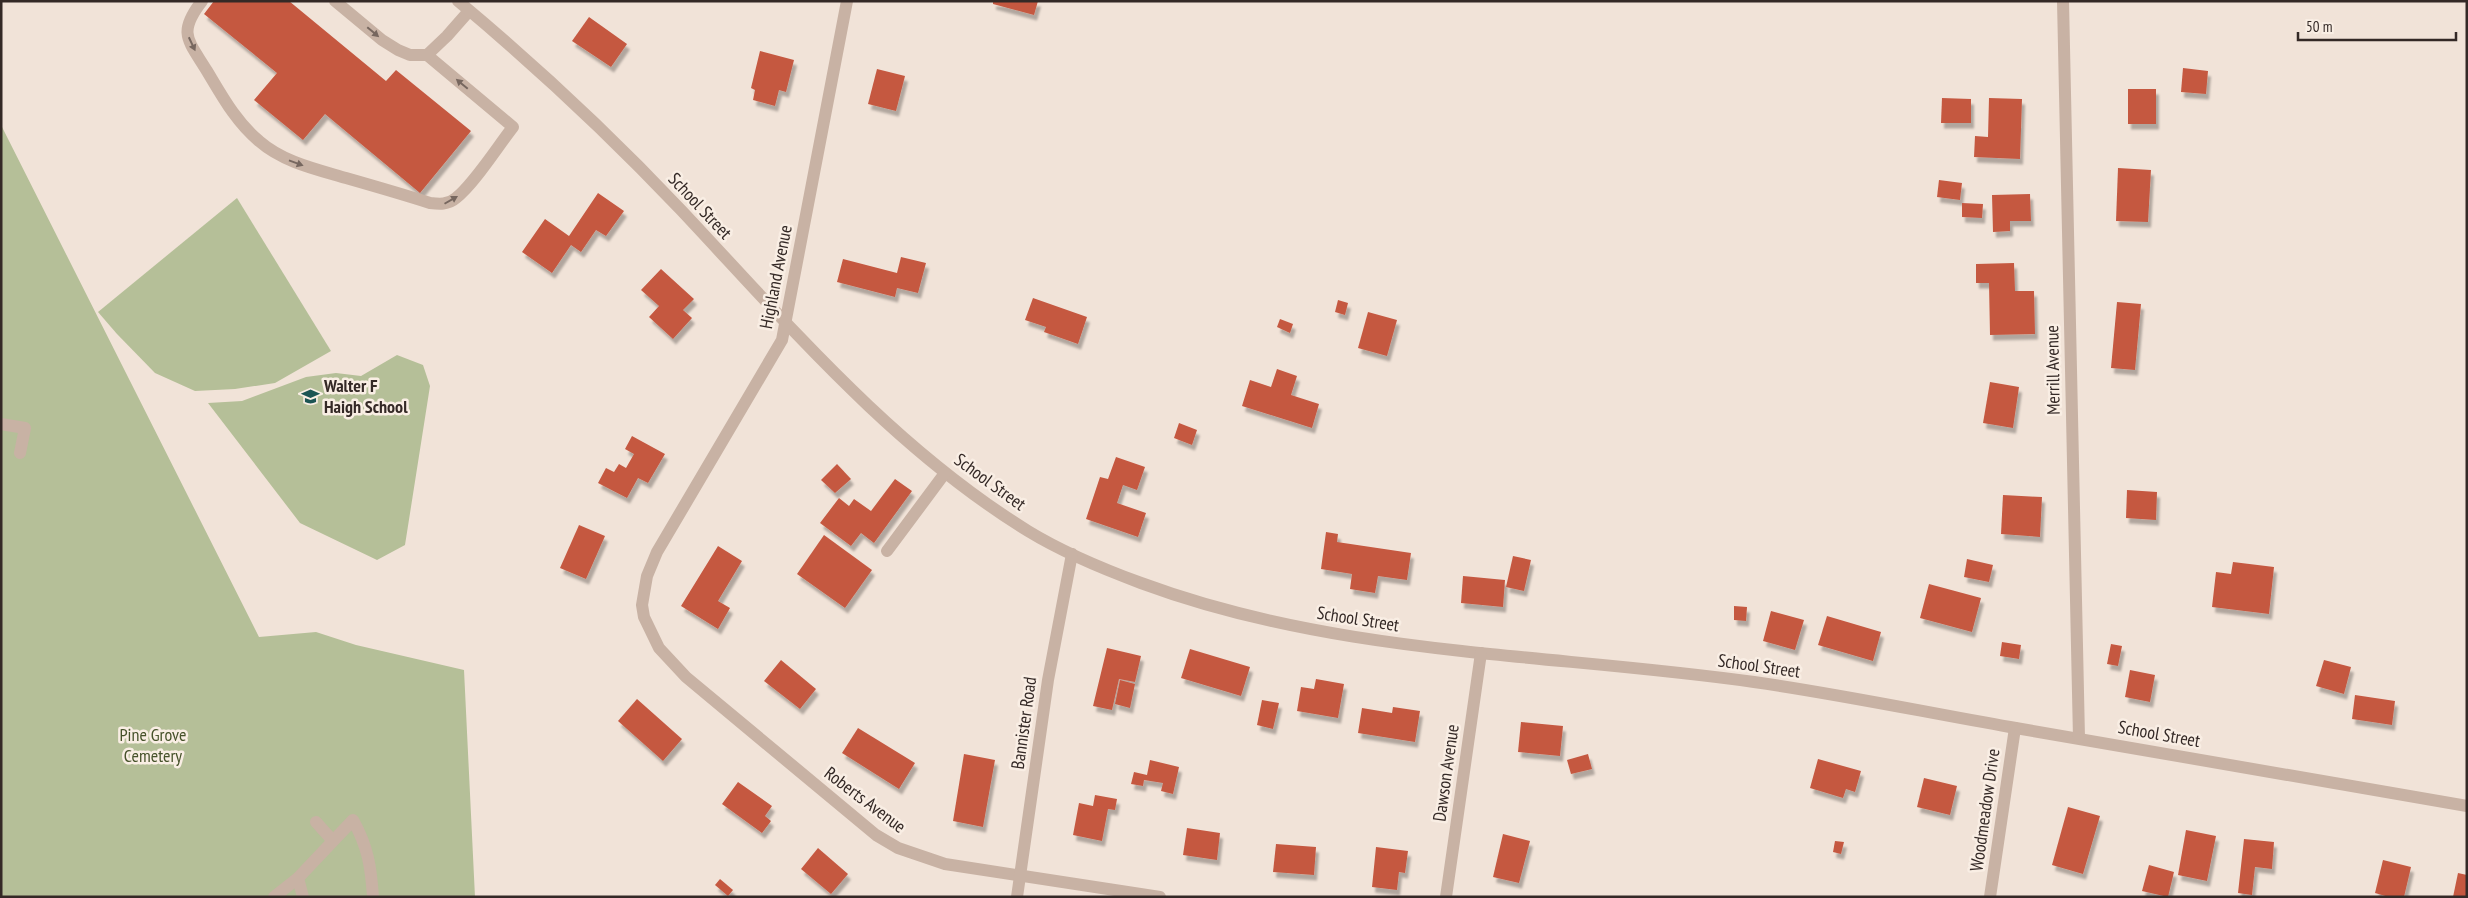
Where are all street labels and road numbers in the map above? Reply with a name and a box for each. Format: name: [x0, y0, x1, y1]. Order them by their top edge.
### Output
street label: School Street: [664, 168, 737, 244]
street label: Highland Avenue: [754, 223, 797, 331]
street label: Merrill Avenue: [2040, 325, 2065, 415]
street label: School Street: [950, 448, 1031, 515]
street label: School Street: [1315, 601, 1401, 636]
street label: School Street: [1716, 648, 1802, 683]
street label: Bannister Road: [1006, 675, 1041, 771]
street label: School Street: [2116, 715, 2202, 752]
street label: Dawson Avenue: [1427, 723, 1464, 823]
street label: Woodmeadow Drive: [1965, 747, 2004, 873]
street label: Roberts Avenue: [820, 761, 911, 838]

